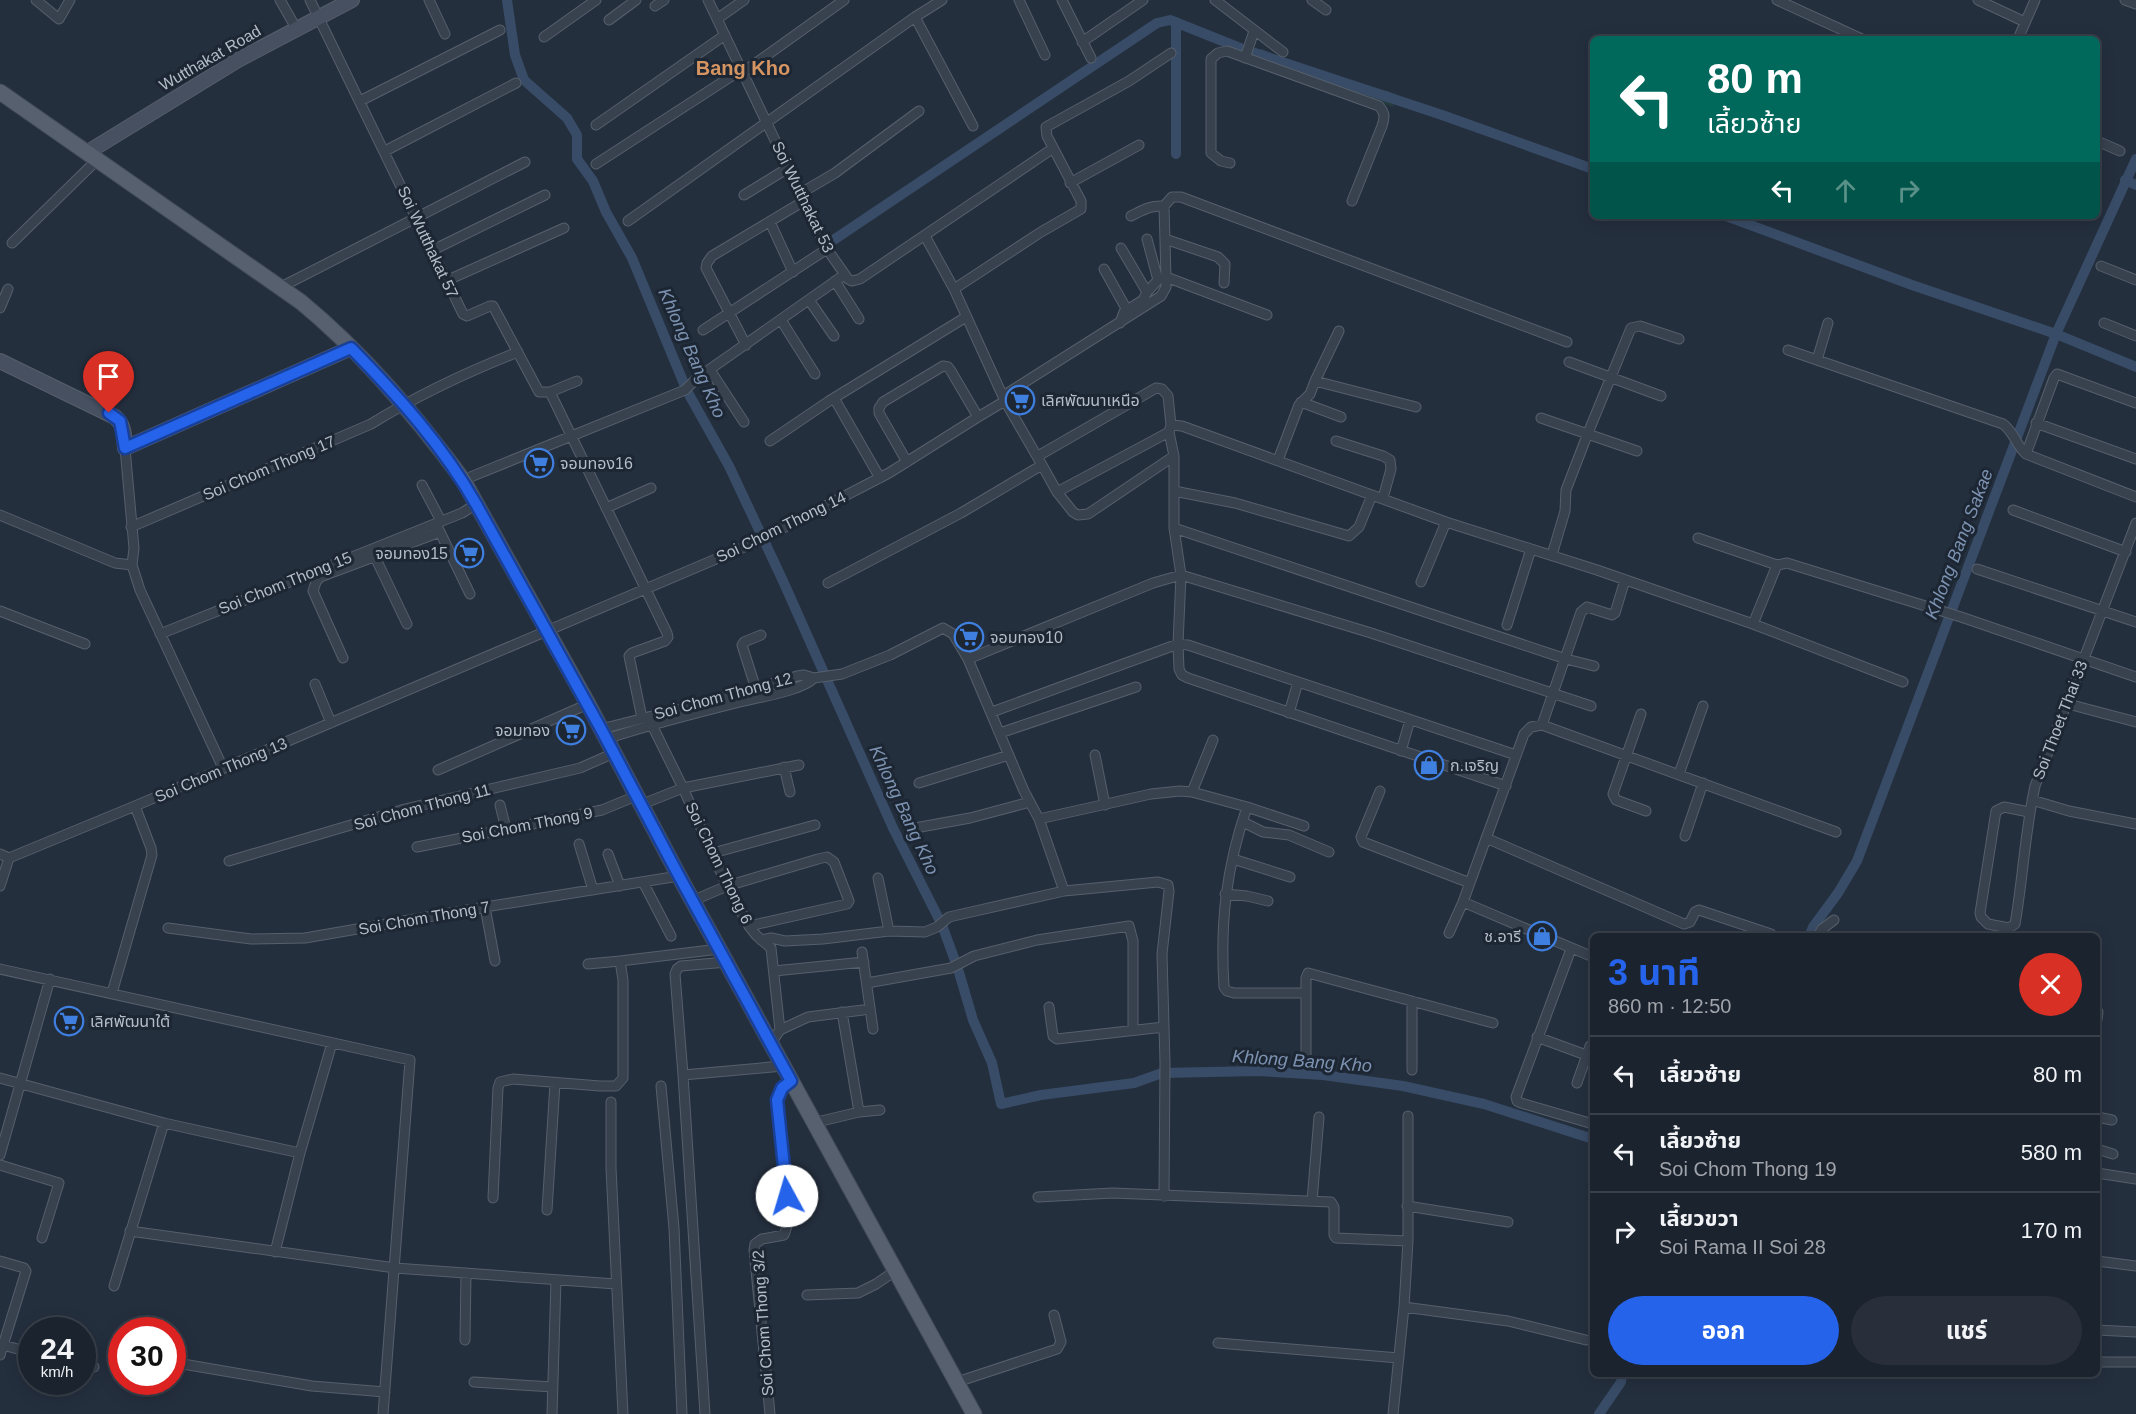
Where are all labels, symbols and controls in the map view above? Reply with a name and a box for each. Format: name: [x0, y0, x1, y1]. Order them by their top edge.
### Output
street label: Wutthakat Road: [156, 22, 264, 94]
text: 80 m: [1707, 55, 1803, 102]
district label: Bang Kho: [696, 57, 790, 79]
icon: left: [1608, 60, 1686, 138]
text: เลี้ยวซ้าย: [1707, 109, 1801, 139]
street label: Soi Wutthakat 53: [769, 139, 837, 255]
icon: left: [1766, 174, 1799, 207]
icon: ahead: [1829, 174, 1862, 207]
icon: right: [1892, 174, 1925, 207]
street label: Soi Wutthakat 57: [395, 183, 461, 301]
water label: Khlong Bang Kho: [654, 285, 730, 421]
pin: [83, 351, 134, 413]
icon: arrive: [92, 360, 125, 393]
supermarket icon: เลิศพัฒนาเหนือ: [1004, 384, 1036, 416]
place label: เลิศพัฒนาเหนือ: [1041, 392, 1140, 409]
street label: Soi Chom Thong 17: [200, 432, 338, 504]
supermarket icon: จอมทอง16: [523, 447, 555, 479]
place label: จอมทอง16: [560, 455, 633, 472]
water label: Khlong Bang Sakae: [1921, 466, 1997, 622]
street label: Soi Chom Thong 14: [713, 488, 849, 566]
supermarket icon: จอมทอง15: [453, 537, 485, 569]
place label: จอมทอง15: [375, 545, 448, 562]
street label: Soi Chom Thong 15: [216, 548, 354, 617]
supermarket icon: จอมทอง10: [953, 621, 985, 653]
place label: จอมทอง10: [990, 629, 1063, 646]
street label: Soi Thoet Thai 33: [2030, 658, 2090, 782]
street label: Soi Chom Thong 12: [652, 669, 794, 723]
supermarket icon: จอมทอง: [555, 714, 587, 746]
place label: จอมทอง: [495, 722, 550, 739]
street label: Soi Chom Thong 13: [152, 734, 290, 806]
water label: Khlong Bang Kho: [865, 742, 943, 878]
shop icon: ก.เจริญ: [1413, 749, 1445, 781]
place label: ก.เจริญ: [1450, 757, 1499, 774]
street label: Soi Chom Thong 11: [352, 781, 492, 833]
street label: Soi Chom Thong 6: [682, 799, 756, 927]
street label: Soi Chom Thong 9: [460, 804, 594, 846]
street label: Soi Chom Thong 7: [357, 898, 491, 938]
shop icon: ช.อารี: [1526, 920, 1558, 952]
place label: ช.อารี: [1484, 928, 1521, 945]
text: 3 นาที: [1608, 952, 1700, 993]
button: close: [2019, 953, 2082, 1016]
text: 860 m · 12:50: [1608, 995, 1731, 1017]
supermarket icon: เลิศพัฒนาใต้: [53, 1005, 85, 1037]
place label: เลิศพัฒนาใต้: [90, 1013, 170, 1030]
water label: Khlong Bang Kho: [1231, 1046, 1373, 1076]
icon: left: [1608, 1059, 1641, 1092]
text: เลี้ยวซ้าย: [1659, 1062, 1741, 1087]
text: 80 m: [2033, 1062, 2082, 1087]
text: เลี้ยวซ้าย: [1659, 1128, 1741, 1153]
icon: left: [1608, 1137, 1641, 1170]
text: 580 m: [2021, 1140, 2082, 1165]
text: Soi Chom Thong 19: [1659, 1158, 1837, 1180]
position arrow: [755, 1164, 819, 1228]
text: เลี้ยวขวา: [1659, 1206, 1739, 1231]
icon: right: [1608, 1215, 1641, 1248]
text: 170 m: [2021, 1218, 2082, 1243]
text: Soi Rama II Soi 28: [1659, 1236, 1826, 1258]
street label: Soi Chom Thong 3/2: [749, 1249, 777, 1397]
button: ออก: [1608, 1296, 1839, 1365]
button: แชร์: [1851, 1296, 2082, 1365]
speed limit sign: 30: [108, 1317, 186, 1395]
text: 24: [40, 1332, 74, 1365]
text: km/h: [41, 1363, 73, 1380]

